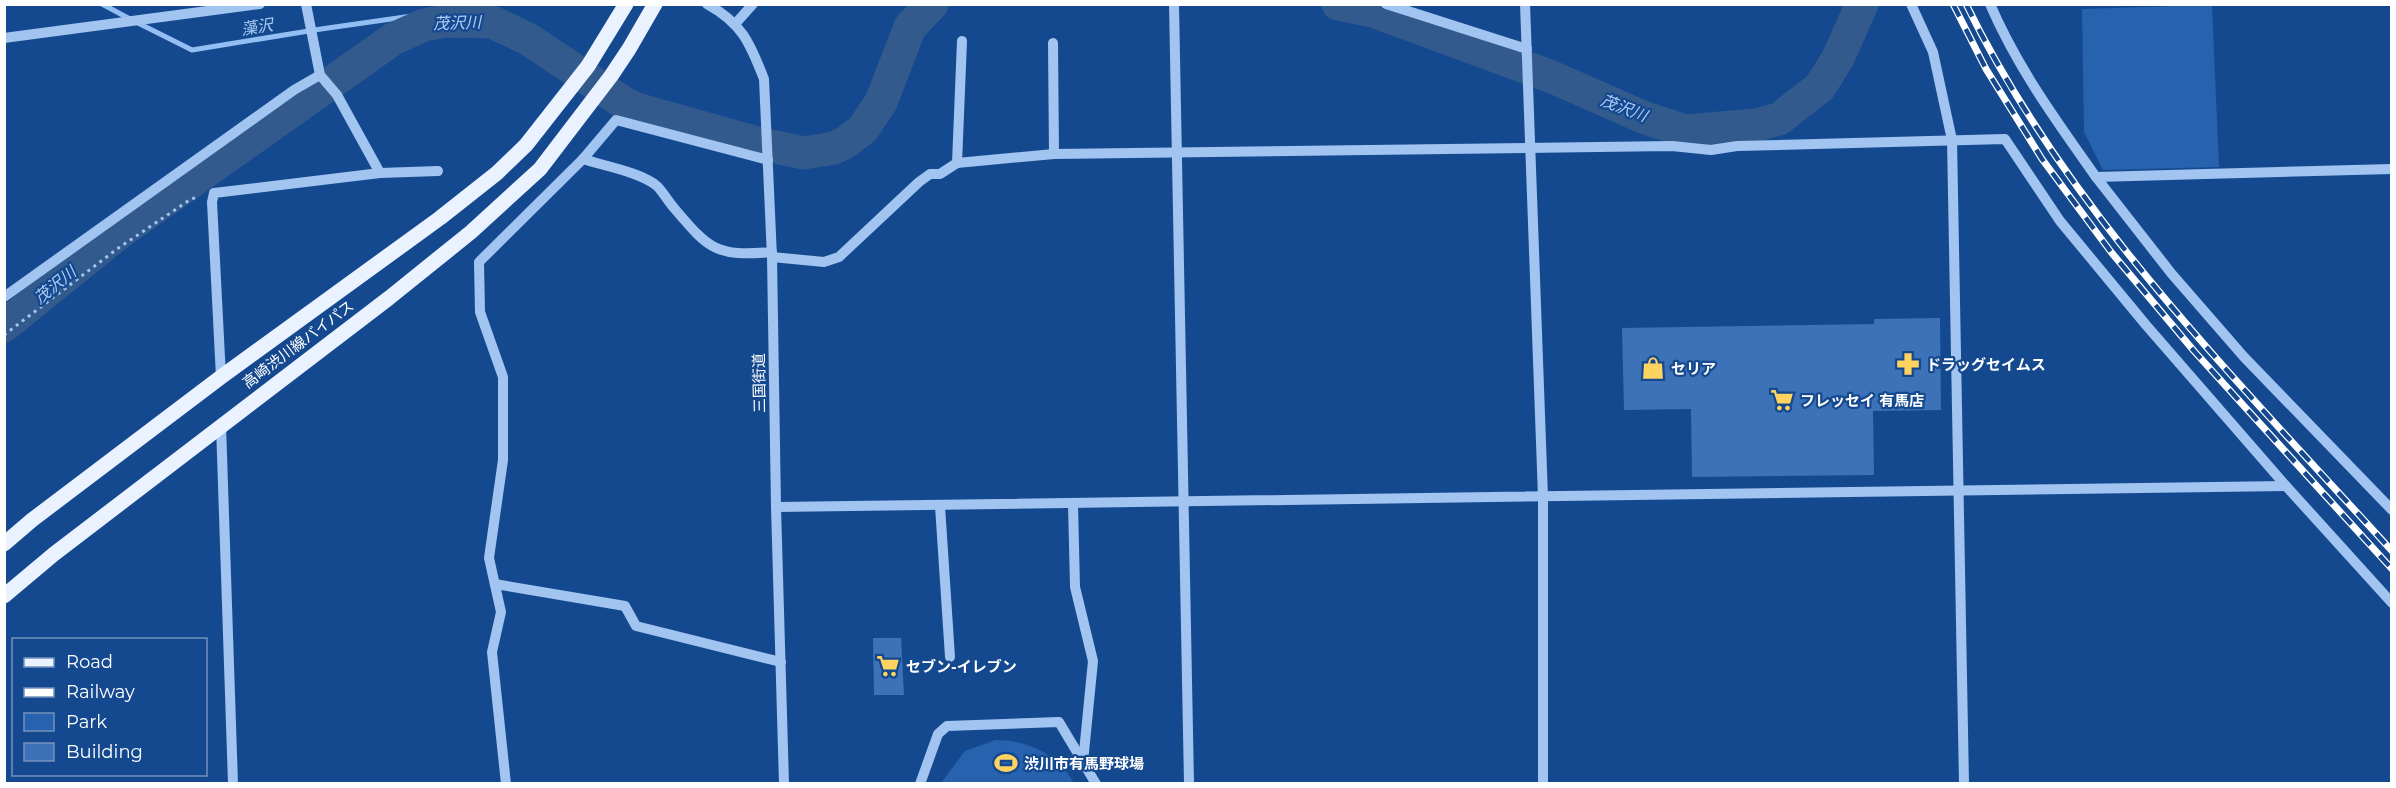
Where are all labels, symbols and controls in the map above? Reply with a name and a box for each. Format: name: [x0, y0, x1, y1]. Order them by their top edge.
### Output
water label: 茂沢川: [433, 13, 483, 33]
water label: 藻沢: [240, 15, 276, 39]
water label: 茂沢川: [1598, 91, 1652, 126]
water label: 茂沢川: [30, 261, 81, 307]
street label: 高崎渋川線バイパス: [238, 296, 358, 392]
pharmacy icon: ドラッグセイムス: [1895, 351, 1921, 377]
street label: 三国街道: [749, 353, 769, 413]
shop icon: セリア: [1640, 355, 1666, 381]
place label: ドラッグセイムス: [1926, 355, 2046, 374]
place label: セリア: [1671, 359, 1716, 378]
supermarket icon: フレッセイ 有馬店: [1769, 387, 1795, 413]
place label: フレッセイ 有馬店: [1800, 391, 1924, 410]
legend: [12, 638, 207, 776]
text: Road: [66, 651, 113, 673]
supermarket icon: セブン-イレブン: [875, 653, 901, 679]
place label: セブン-イレブン: [906, 657, 1017, 676]
text: Railway: [66, 681, 135, 703]
text: Park: [66, 711, 107, 733]
text: Building: [66, 741, 143, 763]
sports icon: 渋川市有馬野球場: [993, 750, 1019, 776]
place label: 渋川市有馬野球場: [1024, 754, 1144, 773]

